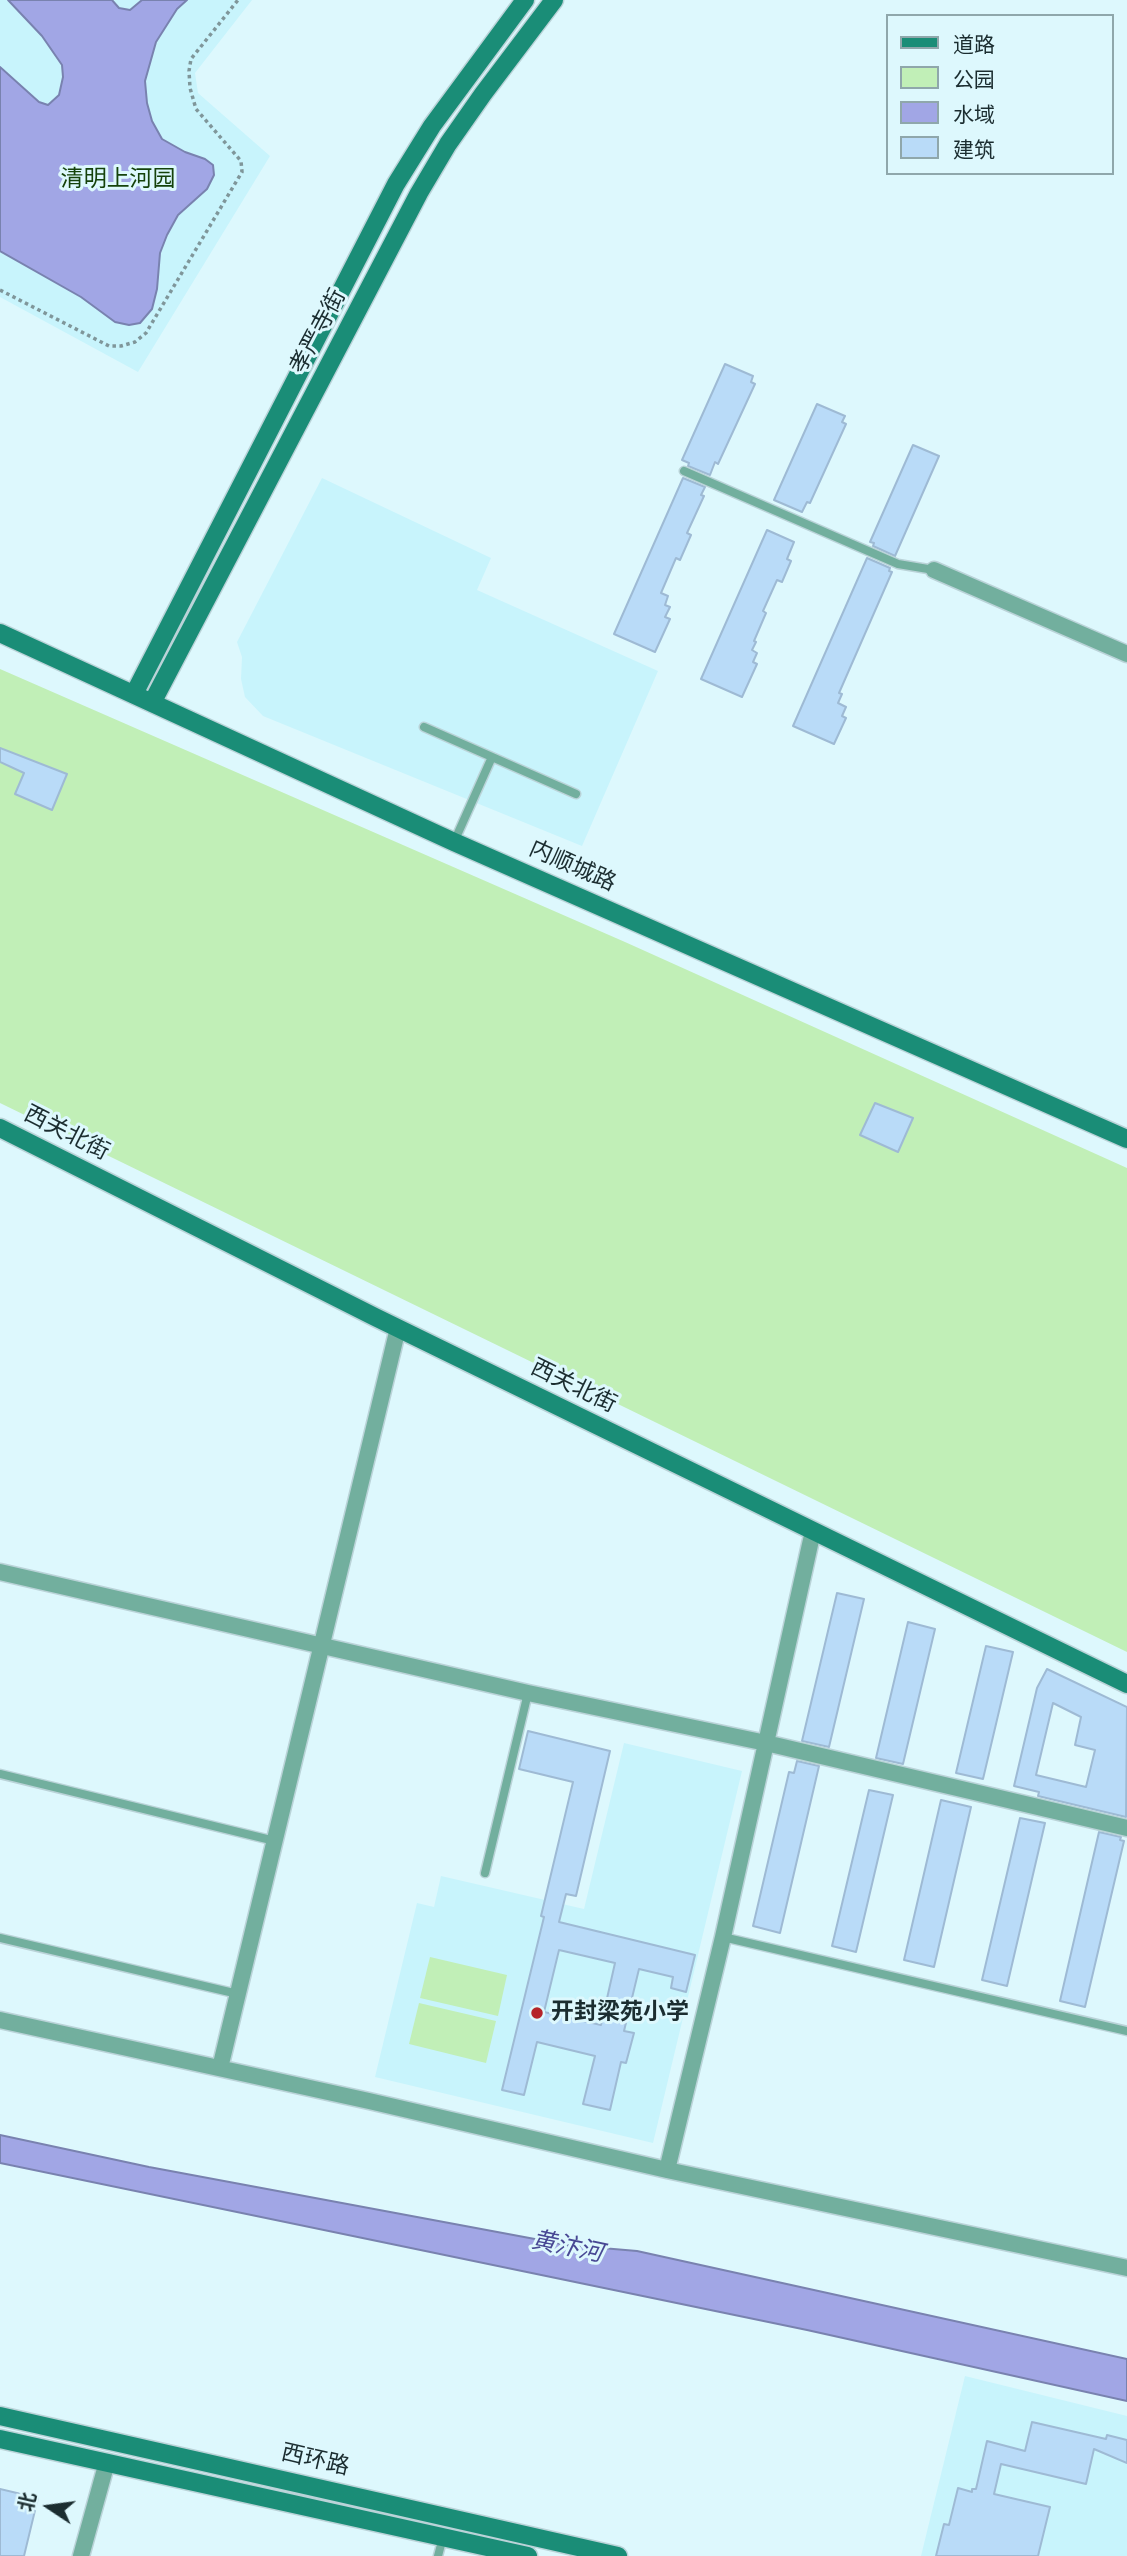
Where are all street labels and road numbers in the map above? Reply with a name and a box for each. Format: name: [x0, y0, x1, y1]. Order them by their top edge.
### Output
street label: 孝严寺街: [285, 285, 353, 379]
street label: 内顺城路: [524, 836, 620, 898]
street label: 西关北街: [19, 1101, 113, 1167]
street label: 西关北街: [526, 1354, 620, 1420]
street label: 西环路: [278, 2440, 352, 2482]

